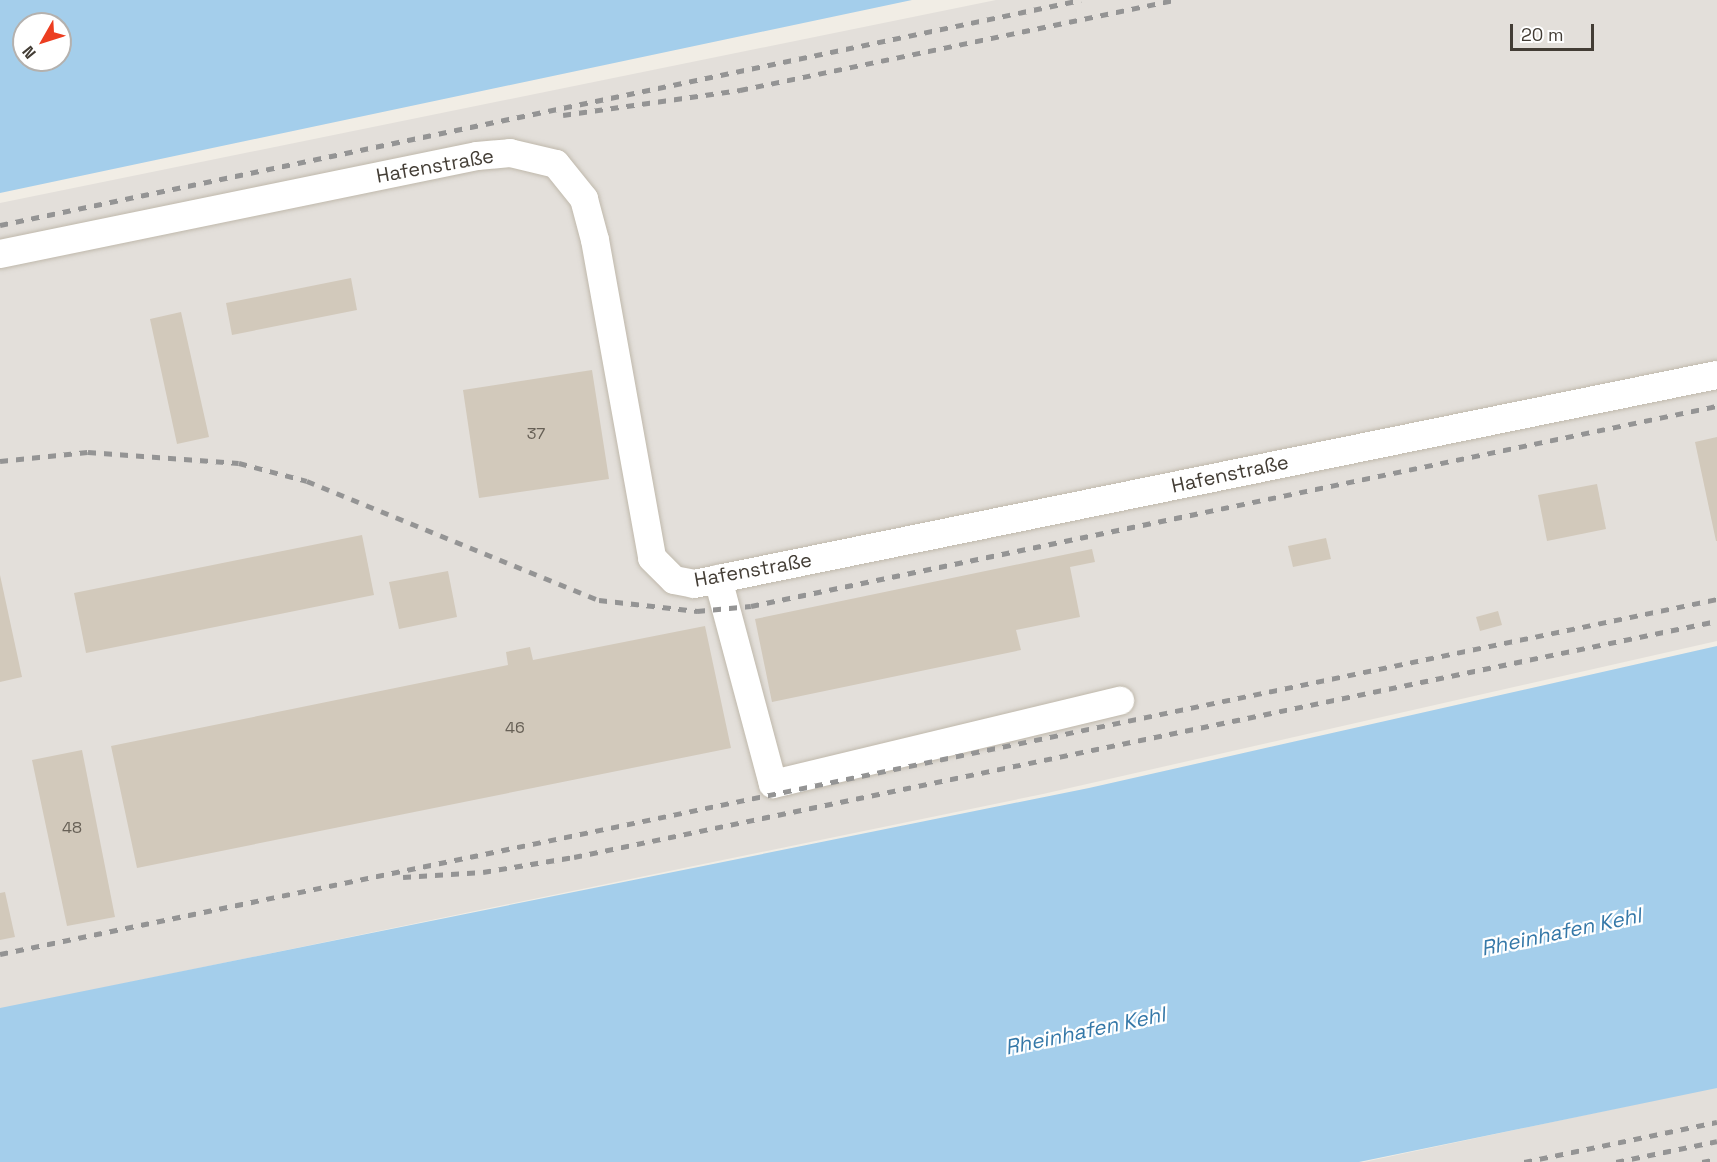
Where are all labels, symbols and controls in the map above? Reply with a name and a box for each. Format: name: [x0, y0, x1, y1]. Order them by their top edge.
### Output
north arrow: [12, 12, 72, 72]
scale bar: [1513, 12, 1597, 50]
text: 20 m: [1521, 23, 1564, 46]
text: N: [18, 42, 41, 63]
street label: Hafenstraße: [374, 144, 496, 188]
house number: 37: [527, 424, 545, 444]
street label: Hafenstraße: [1169, 450, 1291, 498]
street label: Hafenstraße: [692, 548, 814, 592]
house number: 46: [505, 718, 525, 738]
house number: 48: [62, 818, 82, 838]
water label: Rheinhafen Kehl: [1479, 903, 1643, 961]
water label: Rheinhafen Kehl: [1003, 1002, 1167, 1060]

